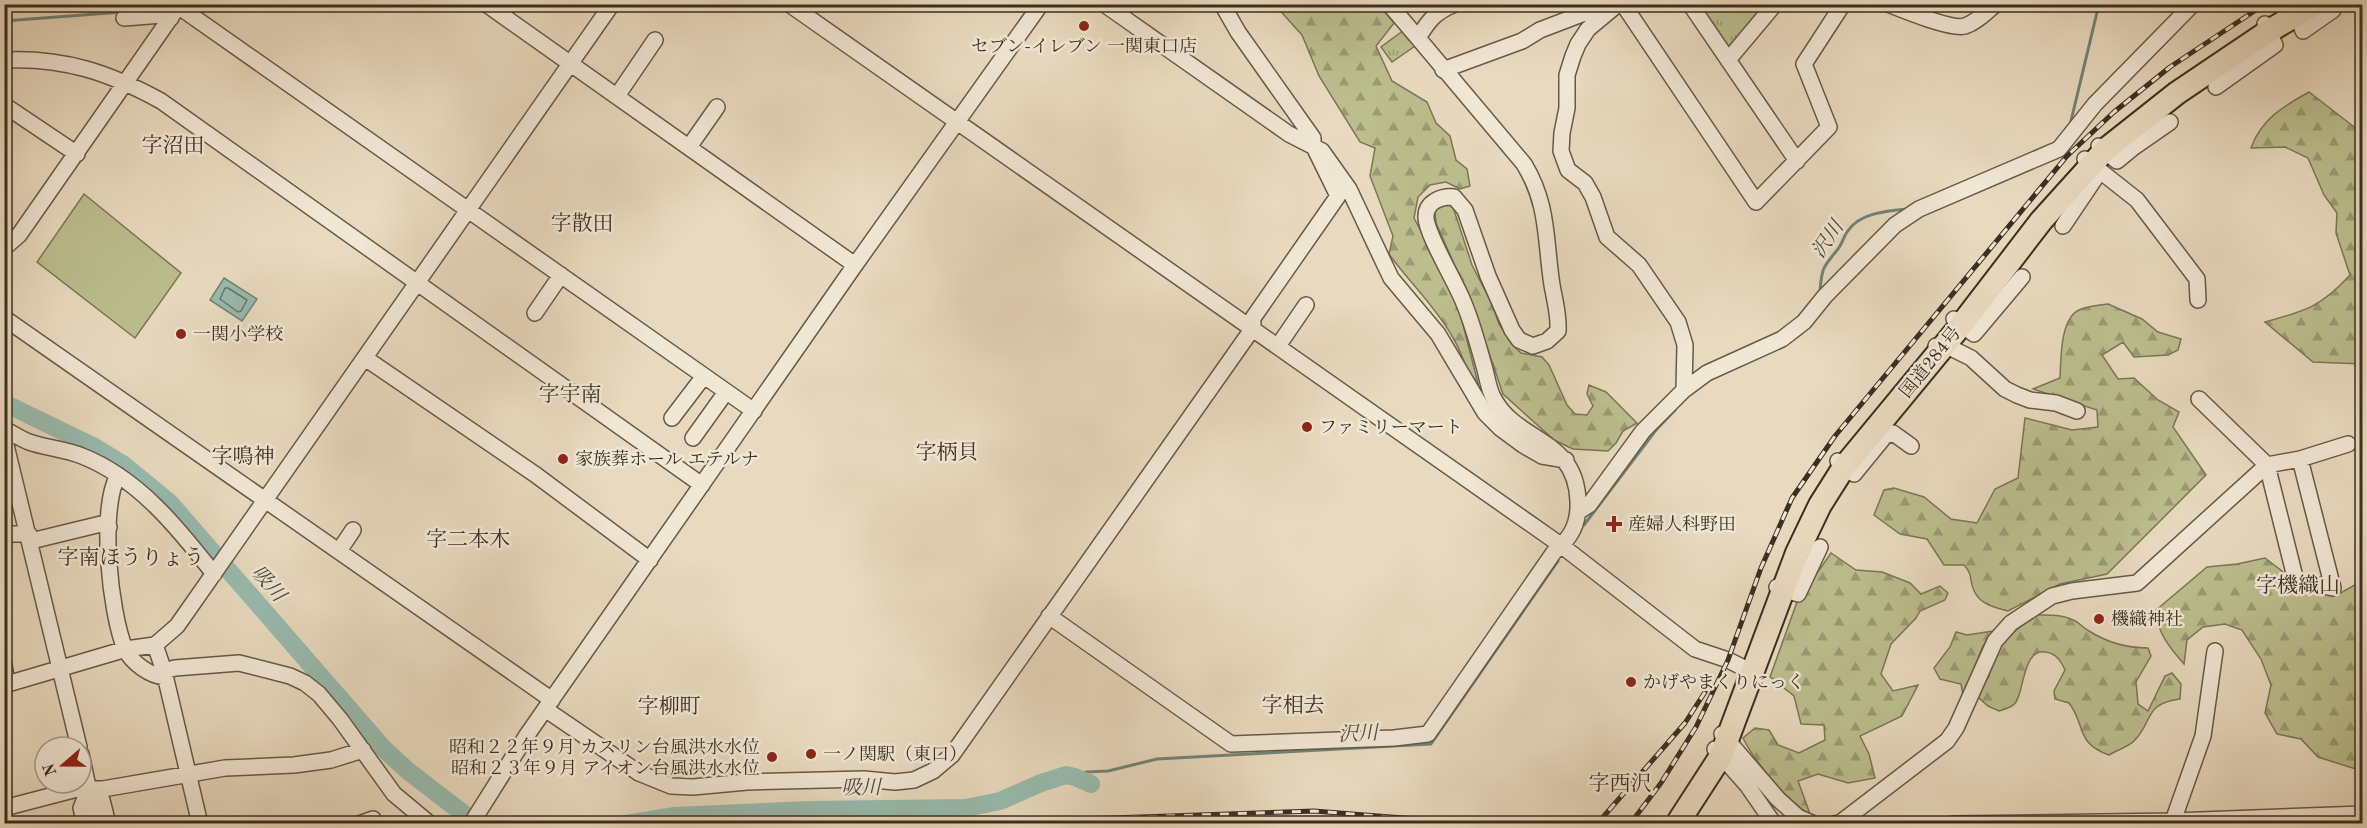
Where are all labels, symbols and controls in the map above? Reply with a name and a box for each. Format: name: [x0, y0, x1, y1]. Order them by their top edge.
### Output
marker: セブン-イレブン 一関東口店: [1077, 19, 1091, 33]
place label: セブン-イレブン 一関東口店: [971, 36, 1197, 56]
district label: 字沼田: [142, 134, 205, 157]
district label: 字散田: [551, 212, 614, 235]
water label: 沢川: [1808, 215, 1849, 262]
street label: 国道284号: [1895, 323, 1965, 401]
place label: 一関小学校: [193, 324, 283, 344]
marker: 一関小学校: [174, 327, 188, 341]
district label: 字宇南: [539, 383, 602, 406]
place label: ファミリーマート: [1319, 419, 1463, 437]
marker: ファミリーマート: [1300, 420, 1314, 434]
district label: 字柄貝: [916, 441, 979, 464]
district label: 字鳴神: [212, 445, 275, 468]
place label: 家族葬ホール エテルナ: [575, 449, 759, 469]
marker: 家族葬ホール エテルナ: [556, 452, 570, 466]
place label: 産婦人科野田: [1628, 514, 1736, 534]
marker: 産婦人科野田: [1605, 515, 1623, 533]
district label: 字二本木: [426, 528, 510, 551]
district label: 字南ほうりょう: [58, 546, 205, 569]
water label: 吸川: [247, 561, 291, 607]
district label: 字機織山: [2256, 574, 2340, 597]
place label: 機織神社: [2111, 609, 2183, 629]
marker: 機織神社: [2092, 612, 2106, 626]
place label: かげやまくりにっく: [1643, 673, 1805, 692]
marker: かげやまくりにっく: [1624, 675, 1638, 689]
district label: 字相去: [1262, 694, 1325, 717]
district label: 字柳町: [638, 695, 701, 718]
water label: 沢川: [1338, 722, 1381, 746]
north arrow: [33, 735, 93, 795]
place label: 昭和２２年９月 カスリン台風洪水水位 昭和２３年９月 アイオン台風洪水水位: [449, 737, 760, 778]
place label: 一ノ関駅（東口）: [823, 744, 967, 764]
marker: 一ノ関駅（東口）: [804, 747, 818, 761]
marker: 昭和２２年９月 カスリン台風洪水水位 昭和２３年９月 アイオン台風洪水水位: [765, 750, 779, 764]
text: N: [41, 760, 60, 778]
district label: 字西沢: [1589, 772, 1652, 795]
water label: 吸川: [841, 777, 883, 799]

